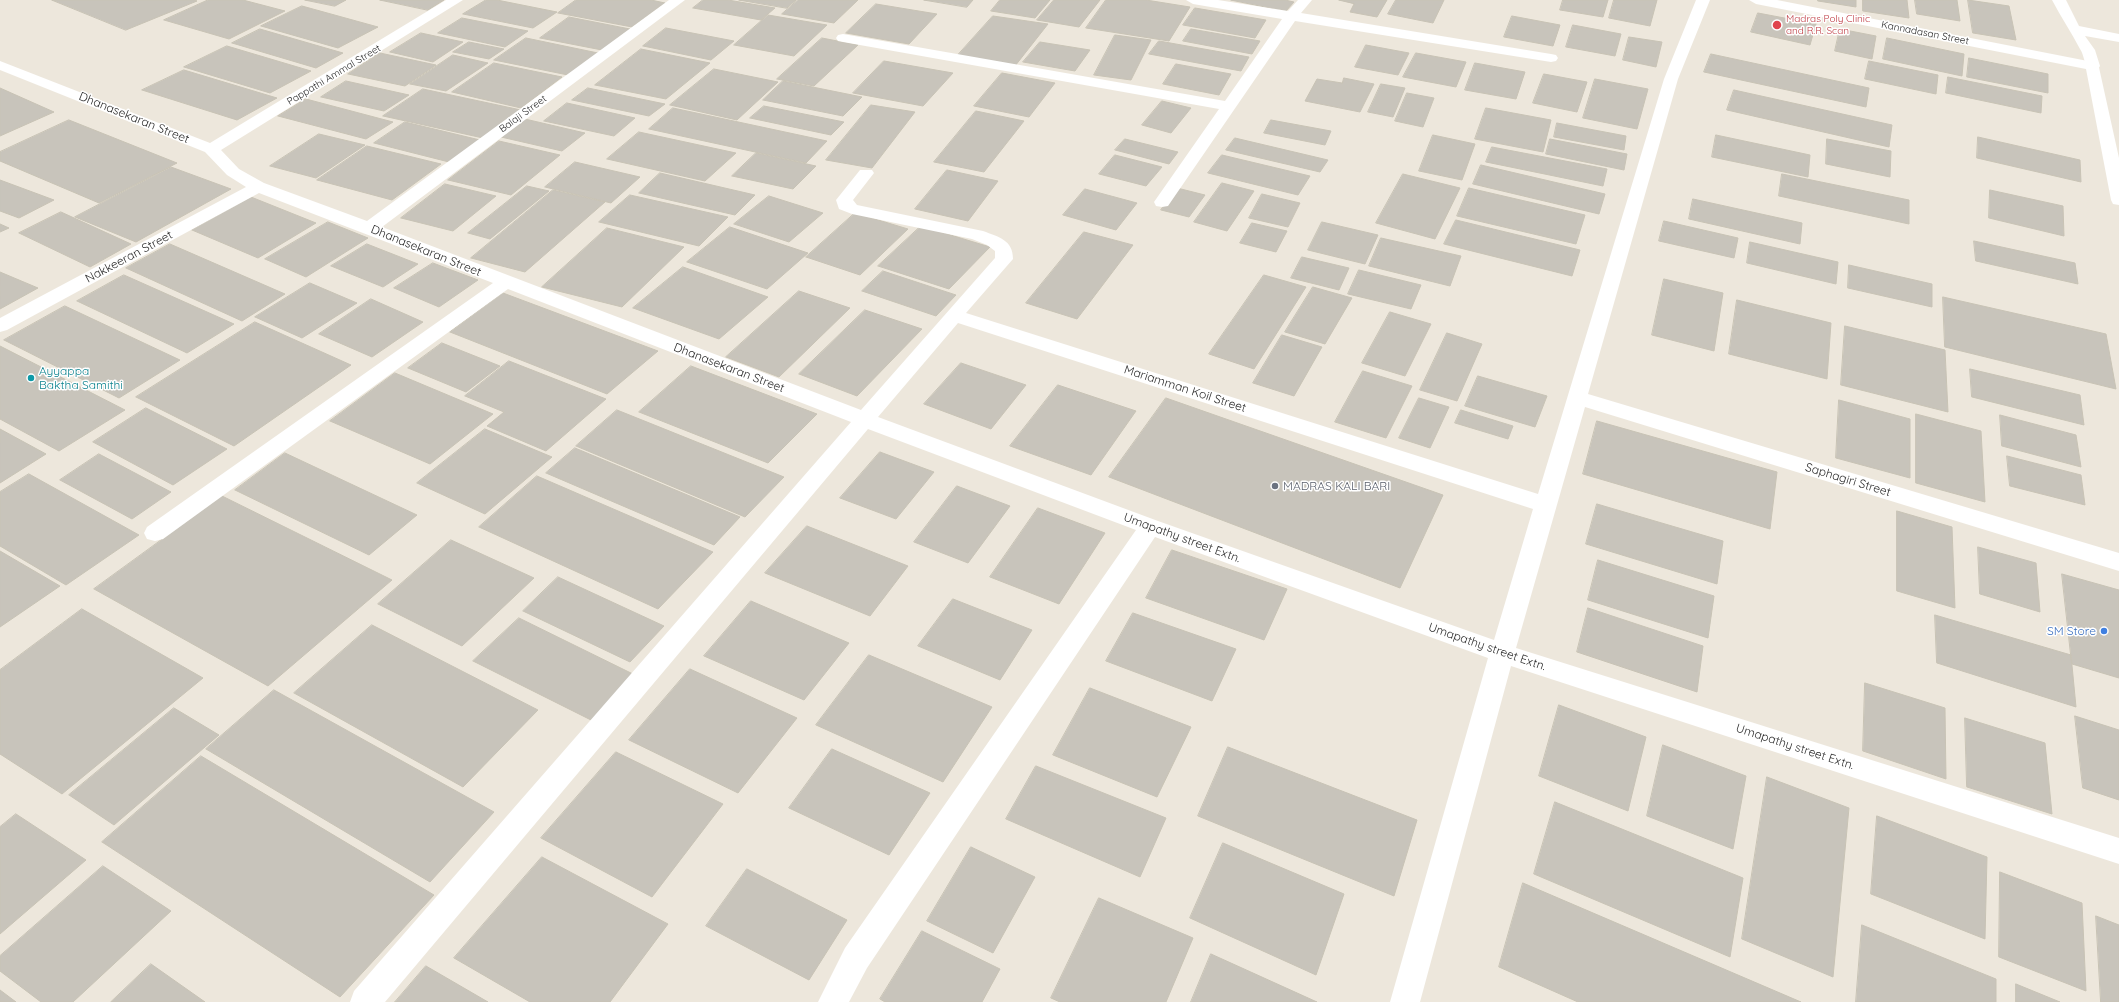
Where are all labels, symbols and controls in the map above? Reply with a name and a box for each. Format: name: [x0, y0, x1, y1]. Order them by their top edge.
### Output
place label: Madras Poly Clinic and R.R. Scan: [1786, 13, 1870, 36]
marker: Madras Poly Clinic and R.R. Scan: [1771, 19, 1783, 31]
street label: Kannadasan Street: [1880, 19, 1970, 47]
street label: Pappathi Ammal Street: [285, 42, 383, 108]
street label: Dhanasekaran Street: [77, 89, 191, 147]
street label: Balaji Street: [497, 93, 549, 135]
street label: Dhanasekaran Street: [369, 222, 483, 280]
street label: Nakkeeran Street: [83, 228, 175, 286]
street label: Dhanasekaran Street: [671, 340, 787, 396]
street label: Mariamman Koil Street: [1122, 362, 1248, 416]
place label: Ayyappa Baktha Samithi: [39, 364, 123, 392]
marker: Ayyappa Baktha Samithi: [26, 373, 36, 383]
street label: Saphagiri Street: [1803, 460, 1893, 500]
place label: MADRAS KALI BARI: [1283, 479, 1390, 493]
marker: MADRAS KALI BARI: [1270, 481, 1280, 491]
street label: Umapathy street Extn.: [1121, 510, 1243, 566]
street label: Umapathy street Extn.: [1426, 620, 1548, 674]
place label: SM Store: [2047, 624, 2096, 638]
marker: SM Store: [2099, 626, 2109, 636]
street label: Umapathy street Extn.: [1734, 721, 1856, 773]

